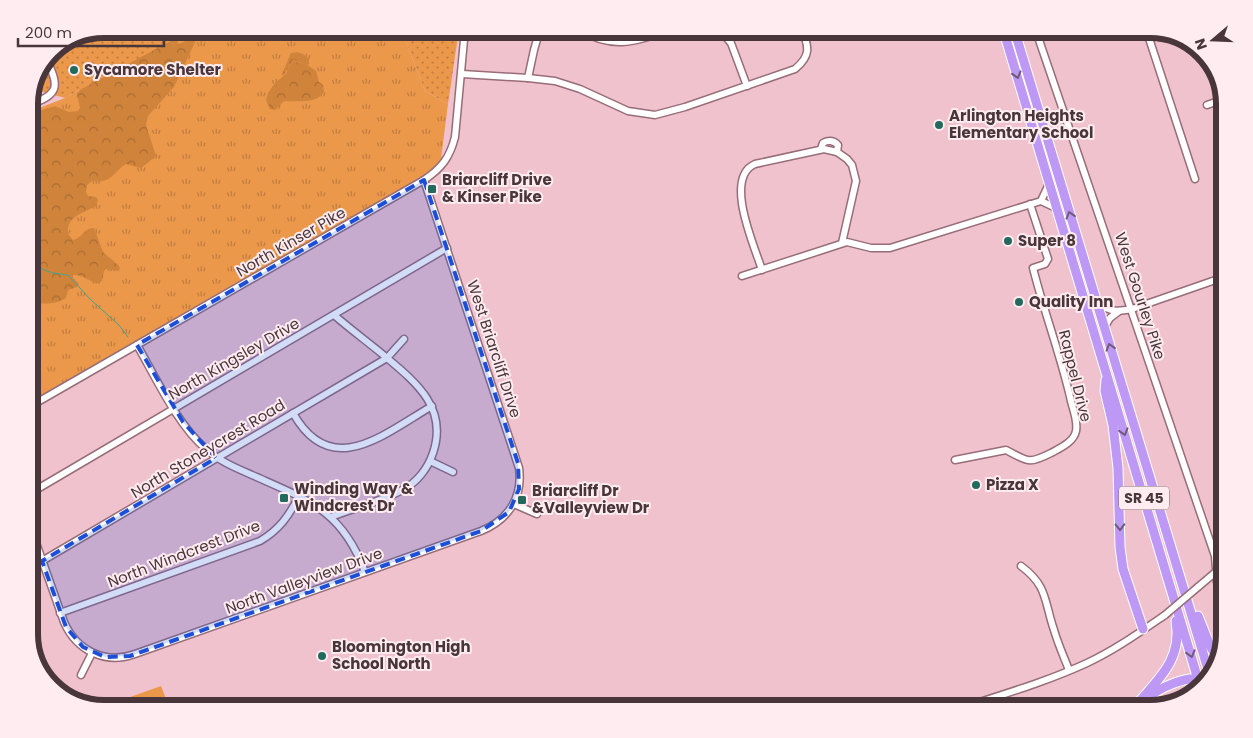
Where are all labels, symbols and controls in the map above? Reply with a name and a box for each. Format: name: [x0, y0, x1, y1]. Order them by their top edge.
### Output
scale bar: [18, 15, 164, 47]
north arrow: [1188, 15, 1238, 65]
text: 200 m: [25, 22, 72, 43]
text: N: [1190, 36, 1212, 52]
place label: Sycamore Shelter: [84, 59, 222, 80]
marker: Sycamore Shelter: [68, 64, 80, 76]
one-way arrow: [1012, 71, 1022, 79]
place label: Arlington Heights Elementary School: [949, 105, 1093, 143]
marker: Arlington Heights Elementary School: [933, 119, 945, 131]
place label: Briarcliff Drive & Kinser Pike: [442, 169, 552, 207]
marker: Briarcliff Drive & Kinser Pike: [426, 183, 438, 195]
street label: North Kinser Pike: [232, 202, 349, 281]
one-way arrow: [1065, 211, 1075, 219]
place label: Super 8: [1018, 230, 1076, 251]
street label: West Gourley Pike: [1110, 230, 1171, 362]
marker: Super 8: [1002, 235, 1014, 247]
street label: West Briarcliff Drive: [462, 277, 527, 420]
place label: Quality Inn: [1029, 291, 1113, 312]
marker: Quality Inn: [1013, 296, 1025, 308]
street label: North Kingsley Drive: [164, 312, 303, 405]
street label: Rappel Drive: [1054, 328, 1097, 424]
one-way arrow: [1105, 343, 1115, 351]
street label: North Stoneycrest Road: [127, 394, 289, 503]
one-way arrow: [1118, 427, 1128, 435]
place label: Pizza X: [986, 474, 1039, 495]
place label: Winding Way & Windcrest Dr: [294, 478, 413, 516]
marker: Pizza X: [970, 479, 982, 491]
place label: Briarcliff Dr &Valleyview Dr: [532, 480, 650, 518]
road number: SR 45: [1119, 486, 1169, 509]
marker: Winding Way & Windcrest Dr: [278, 492, 290, 504]
marker: Briarcliff Dr &Valleyview Dr: [516, 494, 528, 506]
street label: North Windcrest Drive: [105, 515, 263, 592]
one-way arrow: [1114, 523, 1125, 531]
street label: North Valleyview Drive: [222, 542, 385, 619]
place label: Bloomington High School North: [332, 636, 471, 674]
marker: Bloomington High School North: [316, 650, 328, 662]
one-way arrow: [1185, 650, 1195, 658]

